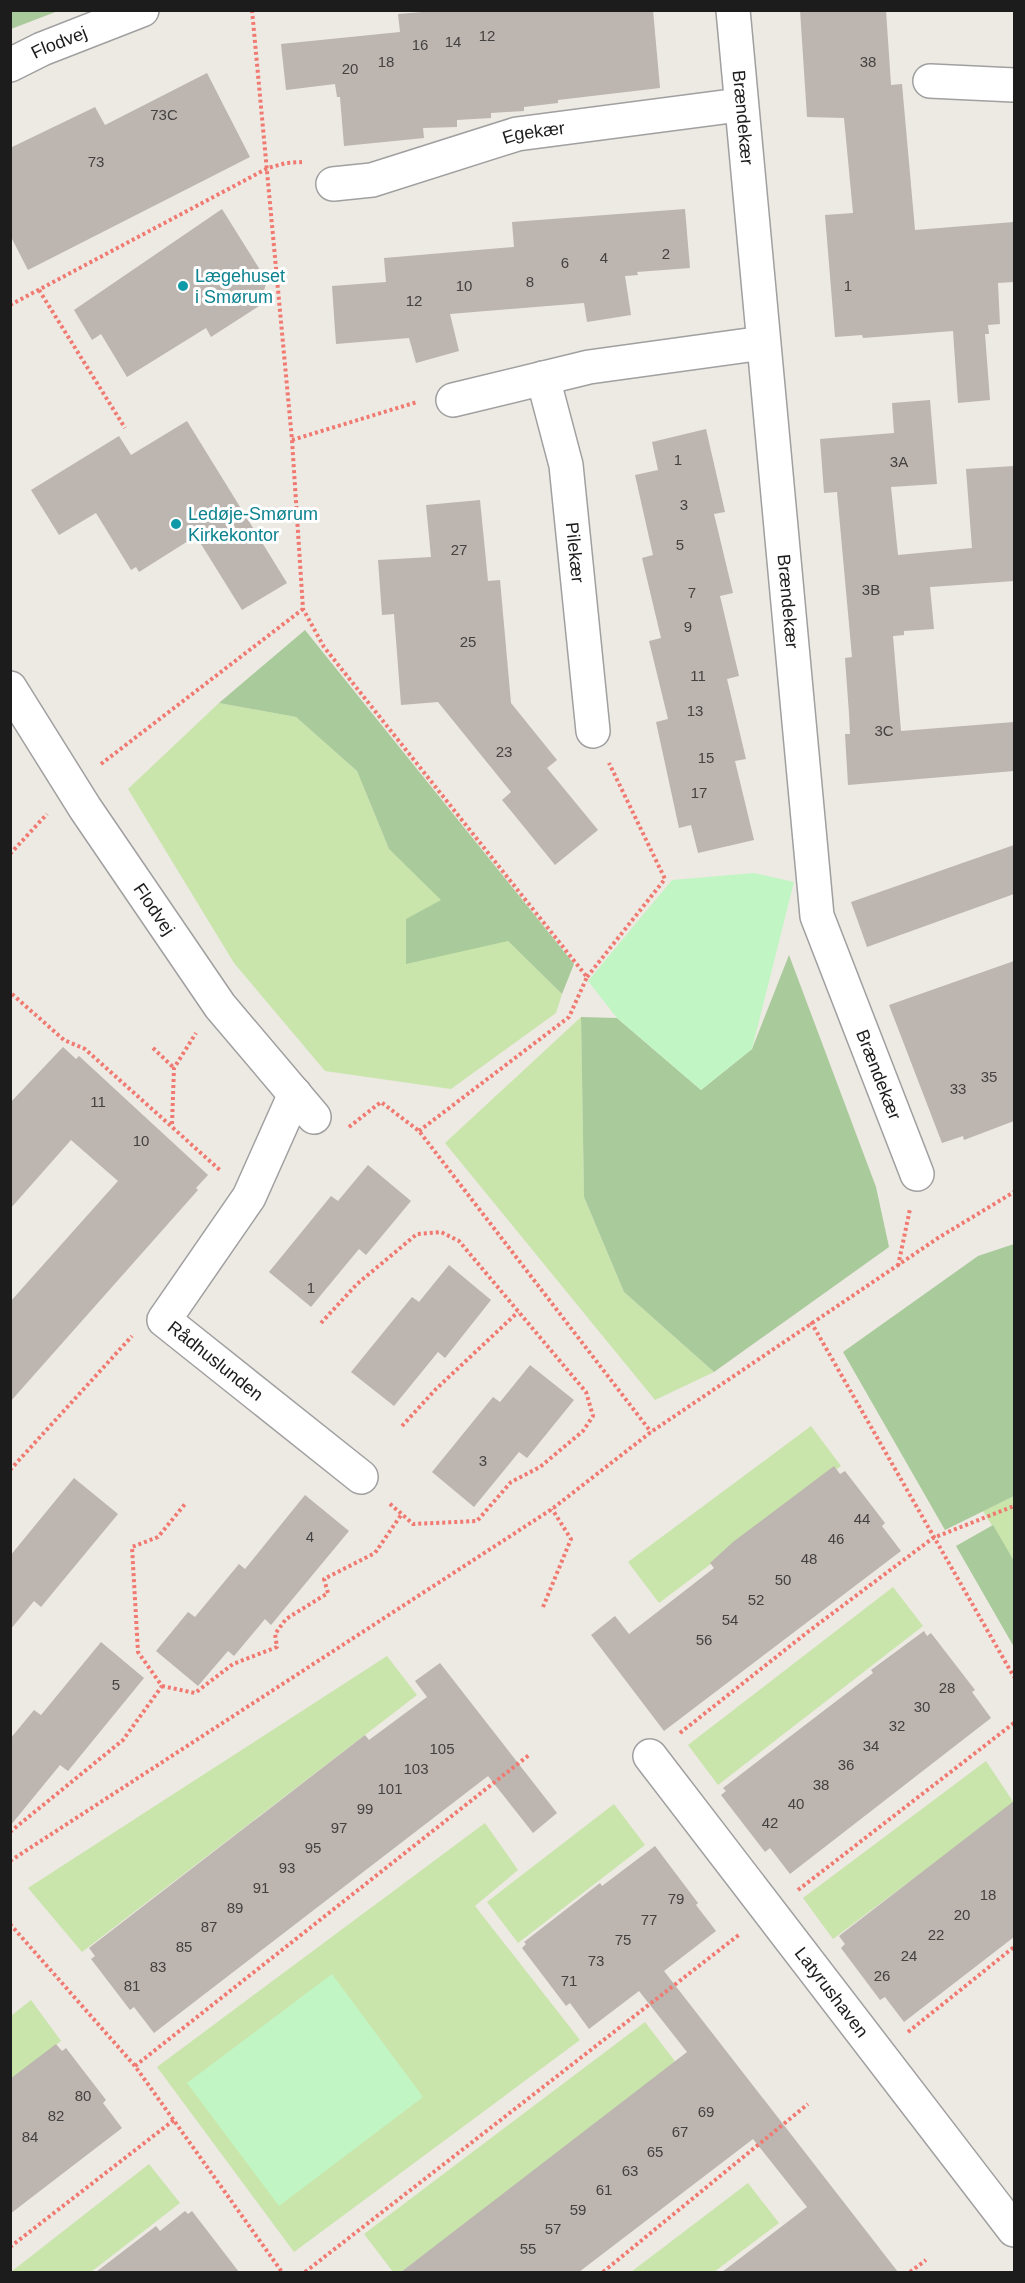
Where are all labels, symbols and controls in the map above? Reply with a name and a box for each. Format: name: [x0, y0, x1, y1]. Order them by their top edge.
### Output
street label: Flodvej: [28, 23, 90, 63]
house number: 12: [479, 27, 495, 44]
house number: 14: [445, 33, 461, 50]
house number: 16: [412, 36, 428, 53]
house number: 18: [378, 53, 394, 70]
house number: 38: [860, 53, 876, 70]
house number: 20: [342, 60, 358, 77]
street label: Brændekær: [729, 69, 757, 166]
house number: 73C: [150, 106, 178, 123]
street label: Egekær: [500, 118, 566, 148]
house number: 73: [88, 153, 104, 170]
house number: 2: [662, 245, 670, 262]
house number: 4: [600, 249, 608, 266]
house number: 6: [561, 254, 569, 271]
place label: Lægehuset i Smørum: [195, 266, 285, 307]
house number: 8: [526, 273, 534, 290]
house number: 10: [456, 277, 472, 294]
house number: 1: [844, 277, 852, 294]
marker: Lægehuset i Smørum: [176, 279, 190, 293]
house number: 12: [406, 292, 422, 309]
house number: 1: [674, 451, 682, 468]
house number: 3A: [890, 453, 908, 470]
house number: 3: [680, 496, 688, 513]
place label: Ledøje-Smørum Kirkekontor: [188, 504, 318, 545]
marker: Ledøje-Smørum Kirkekontor: [169, 517, 183, 531]
street label: Pilekær: [562, 521, 588, 584]
house number: 5: [676, 536, 684, 553]
house number: 27: [451, 541, 467, 558]
street label: Brændekær: [773, 553, 802, 650]
house number: 3B: [862, 581, 880, 598]
house number: 7: [688, 584, 696, 601]
house number: 9: [684, 618, 692, 635]
house number: 25: [460, 633, 476, 650]
house number: 11: [690, 667, 706, 684]
house number: 13: [687, 702, 703, 719]
house number: 3C: [874, 722, 894, 739]
house number: 23: [496, 743, 512, 760]
house number: 15: [698, 749, 714, 766]
house number: 17: [691, 784, 707, 801]
street label: Flodvej: [129, 880, 179, 939]
street label: Brændekær: [852, 1027, 905, 1123]
house number: 35: [981, 1068, 997, 1085]
house number: 33: [950, 1080, 966, 1097]
house number: 11: [90, 1093, 106, 1110]
house number: 10: [133, 1132, 149, 1149]
house number: 1: [307, 1279, 315, 1296]
street label: Rådhuslunden: [164, 1317, 267, 1405]
house number: 3: [479, 1452, 487, 1469]
house number: 44: [854, 1510, 870, 1527]
house number: 4: [306, 1528, 314, 1545]
house number: 46: [828, 1530, 844, 1547]
house number: 48: [801, 1550, 817, 1567]
house number: 50: [775, 1571, 791, 1588]
house number: 52: [748, 1591, 764, 1608]
house number: 54: [722, 1611, 738, 1628]
house number: 56: [696, 1631, 712, 1648]
house number: 5: [112, 1676, 120, 1693]
house number: 28: [939, 1679, 955, 1696]
house number: 30: [914, 1698, 930, 1715]
house number: 32: [889, 1717, 905, 1734]
house number: 34: [863, 1737, 879, 1754]
house number: 105: [429, 1740, 455, 1757]
house number: 36: [838, 1756, 854, 1773]
house number: 103: [403, 1760, 429, 1777]
house number: 38: [813, 1776, 829, 1793]
house number: 101: [377, 1780, 403, 1797]
house number: 40: [788, 1795, 804, 1812]
house number: 99: [357, 1800, 373, 1817]
house number: 42: [762, 1814, 778, 1831]
house number: 97: [331, 1819, 347, 1836]
house number: 95: [305, 1839, 321, 1856]
house number: 93: [279, 1859, 295, 1876]
house number: 91: [253, 1879, 269, 1896]
house number: 18: [980, 1886, 996, 1903]
house number: 79: [668, 1890, 684, 1907]
house number: 89: [227, 1899, 243, 1916]
house number: 20: [954, 1906, 970, 1923]
house number: 77: [641, 1911, 657, 1928]
house number: 87: [201, 1918, 217, 1935]
house number: 22: [928, 1926, 944, 1943]
house number: 75: [615, 1931, 631, 1948]
house number: 85: [176, 1938, 192, 1955]
street label: Latyrushaven: [791, 1943, 872, 2041]
house number: 24: [901, 1947, 917, 1964]
house number: 73: [588, 1952, 604, 1969]
house number: 83: [150, 1958, 166, 1975]
house number: 26: [874, 1967, 890, 1984]
house number: 71: [561, 1972, 577, 1989]
house number: 81: [124, 1977, 140, 1994]
house number: 80: [75, 2087, 91, 2104]
house number: 69: [698, 2103, 714, 2120]
house number: 82: [48, 2107, 64, 2124]
house number: 67: [672, 2123, 688, 2140]
house number: 84: [22, 2128, 38, 2145]
house number: 65: [647, 2143, 663, 2160]
house number: 63: [622, 2162, 638, 2179]
house number: 61: [596, 2181, 612, 2198]
house number: 59: [570, 2201, 586, 2218]
house number: 57: [545, 2220, 561, 2237]
house number: 55: [520, 2240, 536, 2257]

